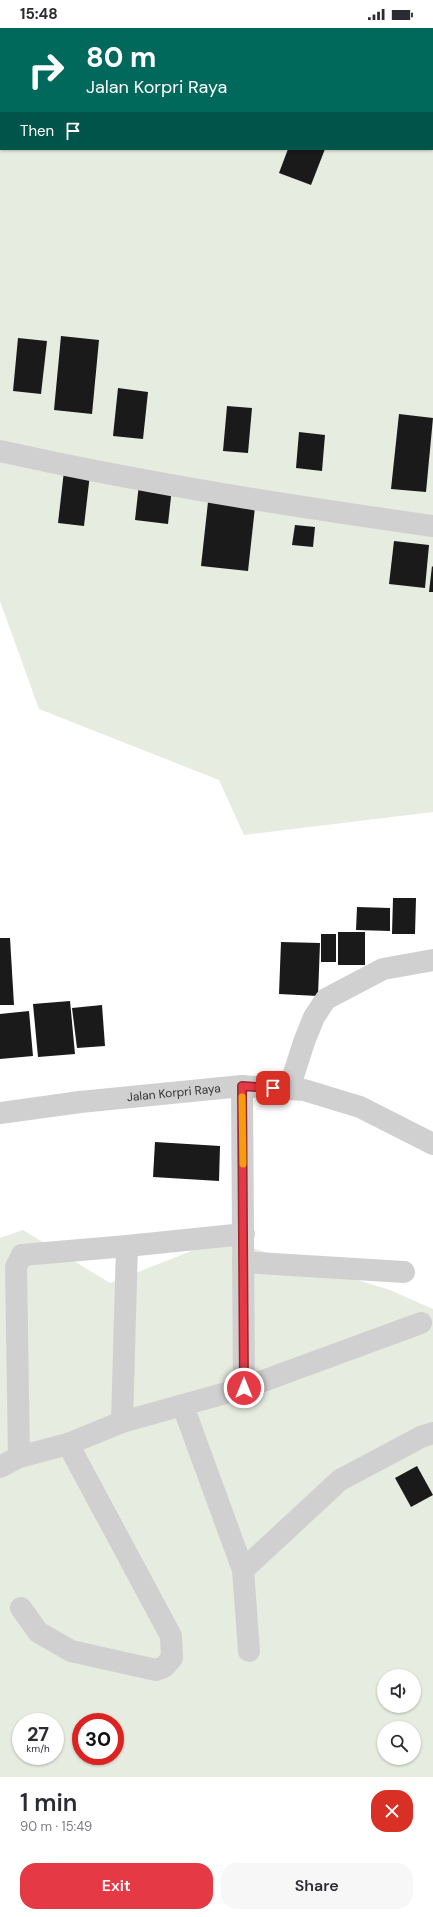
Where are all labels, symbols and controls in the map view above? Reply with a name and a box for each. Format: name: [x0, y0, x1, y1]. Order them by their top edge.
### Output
text: 15:48: [20, 4, 58, 24]
text: 80 m: [86, 39, 156, 76]
icon: right: [20, 44, 72, 96]
text: Jalan Korpri Raya: [86, 75, 227, 99]
icon: arrive: [62, 120, 84, 142]
text: Then: [20, 121, 54, 141]
pin: [256, 1071, 290, 1105]
icon: arrive: [262, 1077, 284, 1099]
street label: Jalan Korpri Raya: [126, 1080, 221, 1105]
position arrow: [223, 1367, 265, 1409]
map controls: [377, 1669, 421, 1765]
button: sound: [377, 1669, 421, 1713]
speed limit sign: 30: [72, 1713, 124, 1765]
text: 27: [27, 1721, 49, 1747]
button: search: [377, 1721, 421, 1765]
text: km/h: [26, 1742, 50, 1755]
text: 1 min: [20, 1787, 77, 1818]
button: close: [371, 1790, 413, 1832]
text: 90 m · 15:49: [20, 1818, 92, 1835]
button: Exit: [20, 1863, 213, 1909]
button: Share: [221, 1863, 413, 1909]

